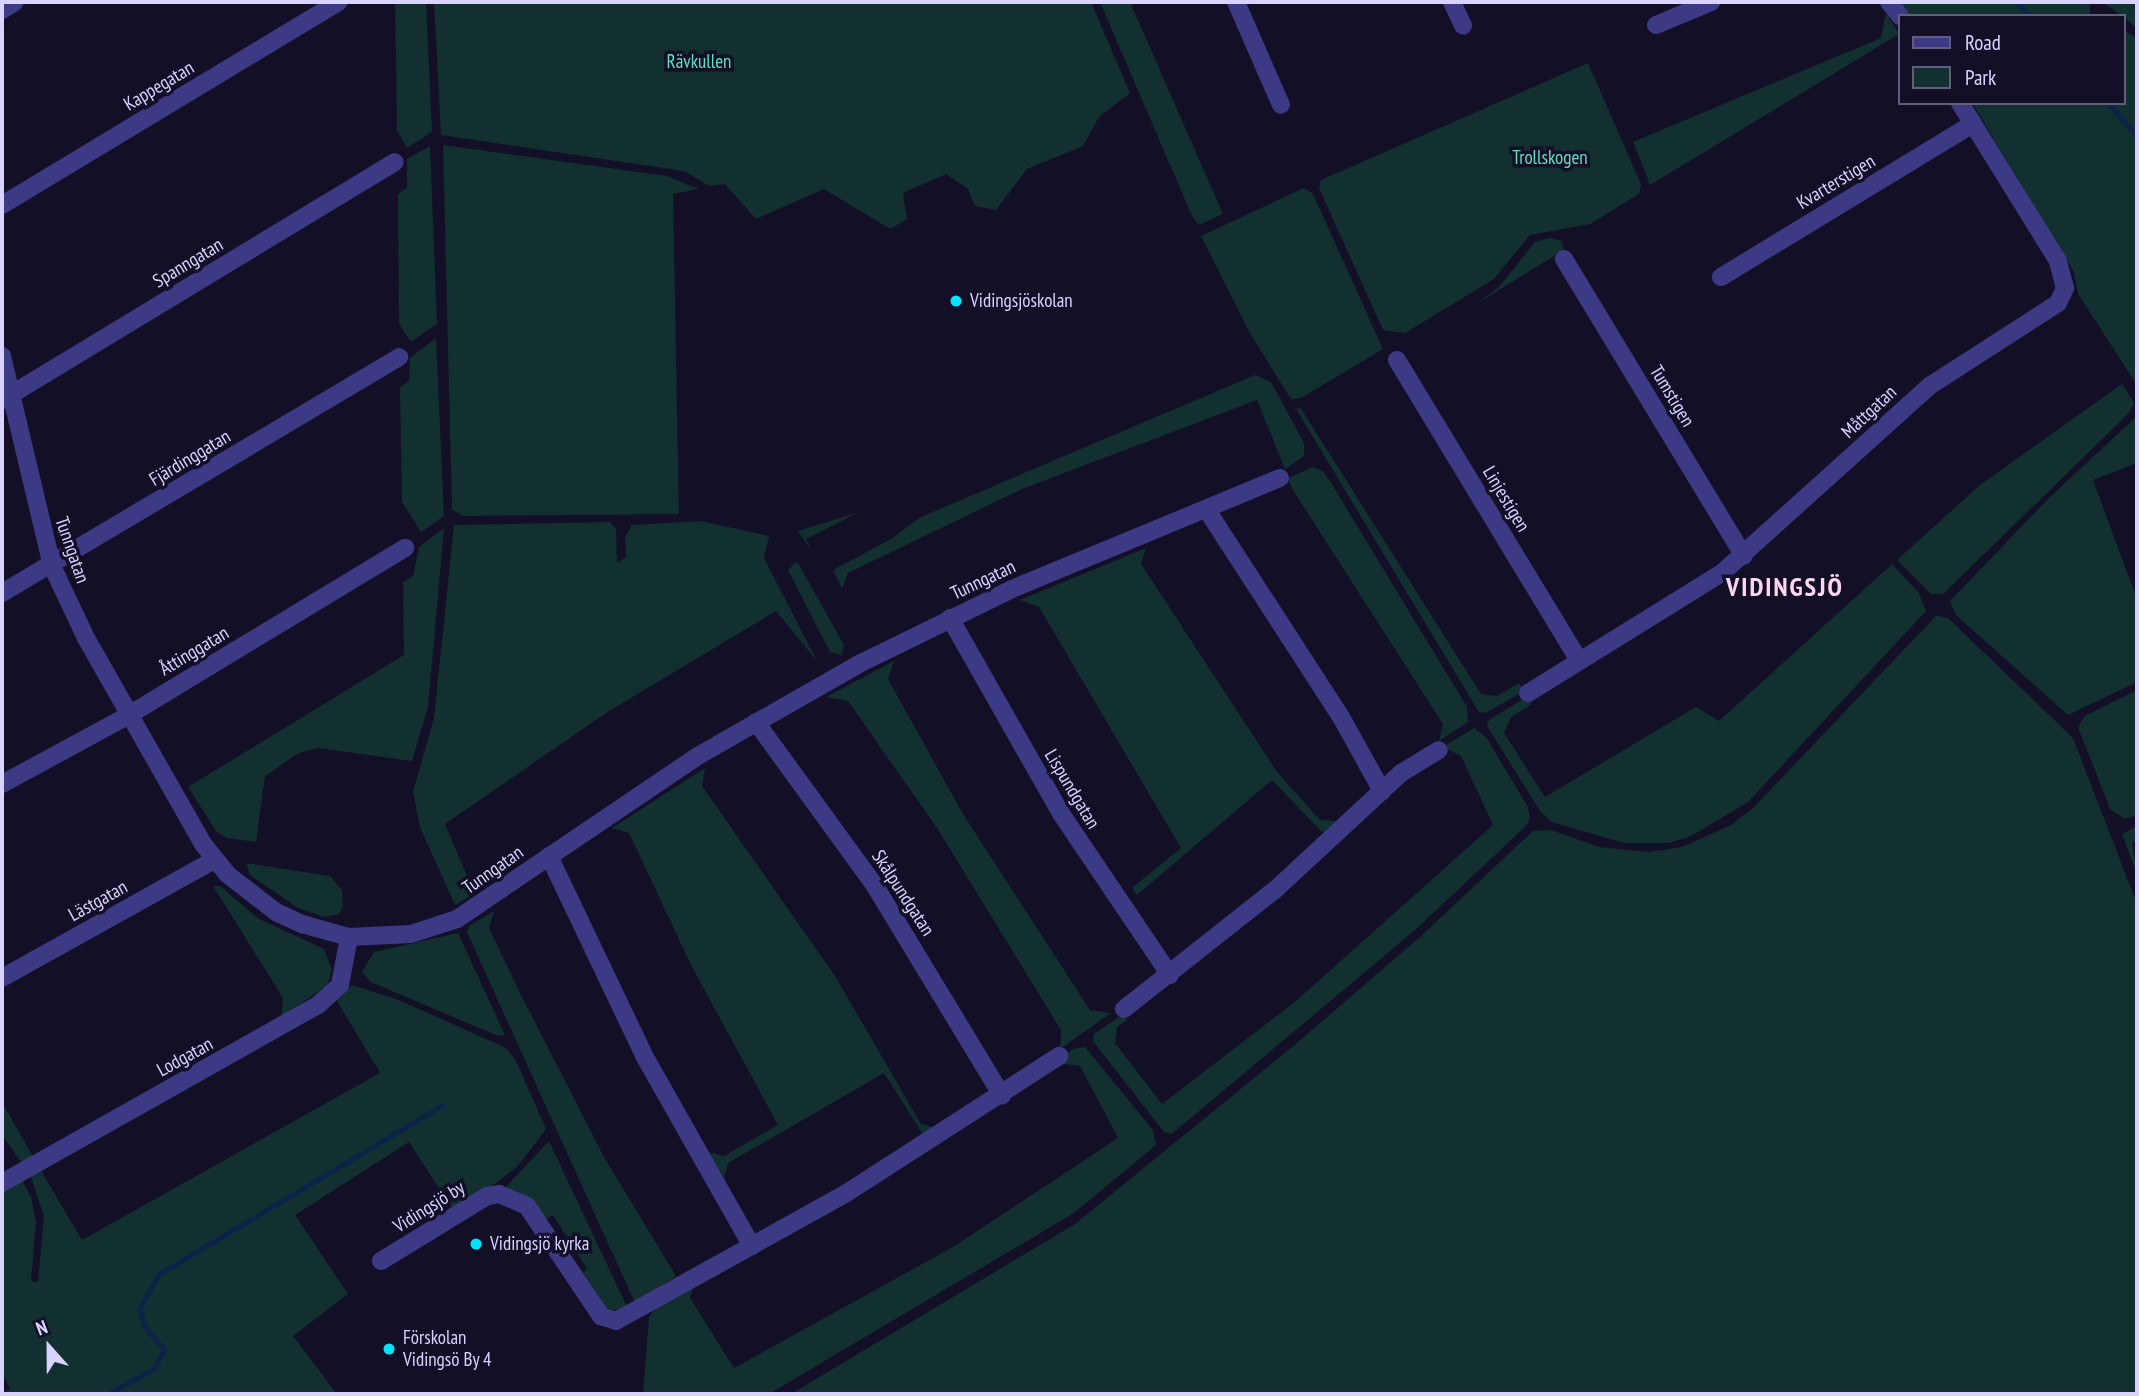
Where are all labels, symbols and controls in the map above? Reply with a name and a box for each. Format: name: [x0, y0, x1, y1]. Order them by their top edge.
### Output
legend: [1898, 14, 2125, 105]
text: Road: [1965, 29, 2001, 56]
park label: Rävkullen: [667, 51, 731, 73]
street label: Kappegatan: [120, 56, 198, 116]
text: Park: [1965, 64, 1996, 91]
park label: Trollskogen: [1512, 147, 1588, 169]
street label: Kvarterstigen: [1793, 150, 1879, 214]
street label: Spanngatan: [149, 233, 227, 293]
place label: Vidingsjöskolan: [970, 290, 1073, 312]
marker: Vidingsjöskolan: [948, 293, 964, 309]
street label: Tumstigen: [1645, 361, 1699, 431]
street label: Måttgatan: [1837, 381, 1901, 443]
street label: Fjärdinggatan: [145, 425, 235, 491]
street label: Linjestigen: [1478, 462, 1534, 536]
street label: Tunngatan: [50, 514, 94, 586]
street label: Tunngatan: [947, 555, 1019, 605]
district label: VIDINGSJÖ: [1727, 571, 1843, 603]
street label: Åttinggatan: [155, 621, 233, 681]
street label: Lispundgatan: [1039, 745, 1105, 833]
street label: Tunngatan: [458, 841, 528, 899]
street label: Skålpundgatan: [867, 846, 939, 940]
street label: Lästgatan: [65, 876, 131, 926]
street label: Lodgatan: [153, 1032, 217, 1082]
street label: Vidingsjö by: [389, 1176, 469, 1238]
place label: Vidingsjö kyrka: [490, 1233, 589, 1255]
marker: Vidingsjö kyrka: [468, 1236, 484, 1252]
north arrow: [14, 1312, 84, 1382]
text: N: [32, 1314, 51, 1340]
place label: Förskolan Vidingsö By 4: [403, 1327, 492, 1371]
marker: Förskolan Vidingsö By 4: [381, 1341, 397, 1357]

